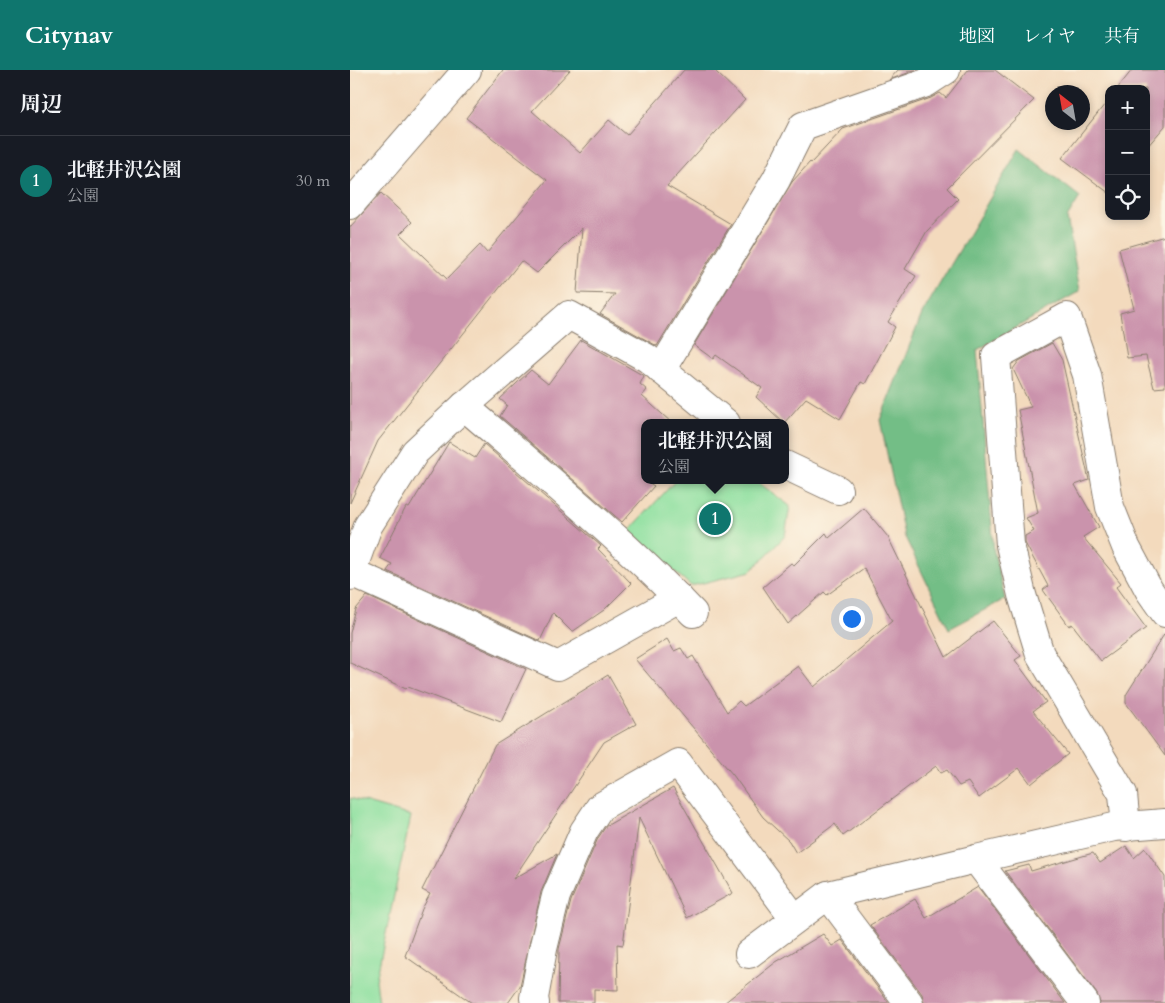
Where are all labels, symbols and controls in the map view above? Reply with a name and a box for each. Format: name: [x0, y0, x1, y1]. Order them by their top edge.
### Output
text: Citynav: [25, 19, 113, 52]
text: 地図: [959, 24, 995, 49]
text: レイヤ: [1023, 24, 1076, 49]
text: 共有: [1104, 24, 1140, 49]
north arrow: [1045, 85, 1090, 130]
map controls: [1105, 85, 1150, 220]
button: +: [1105, 85, 1150, 130]
text: 周辺: [20, 90, 62, 119]
button: −: [1105, 130, 1150, 175]
text: 北軽井沢公園: [67, 157, 181, 183]
text: 1: [32, 170, 40, 192]
text: 30 m: [296, 170, 330, 192]
button: locate: [1105, 175, 1150, 220]
text: 公園: [67, 185, 99, 207]
popup: [641, 419, 789, 484]
text: 北軽井沢公園: [658, 428, 772, 454]
text: 公園: [658, 456, 690, 478]
pin: 1: [699, 500, 731, 538]
your location: [839, 606, 865, 632]

